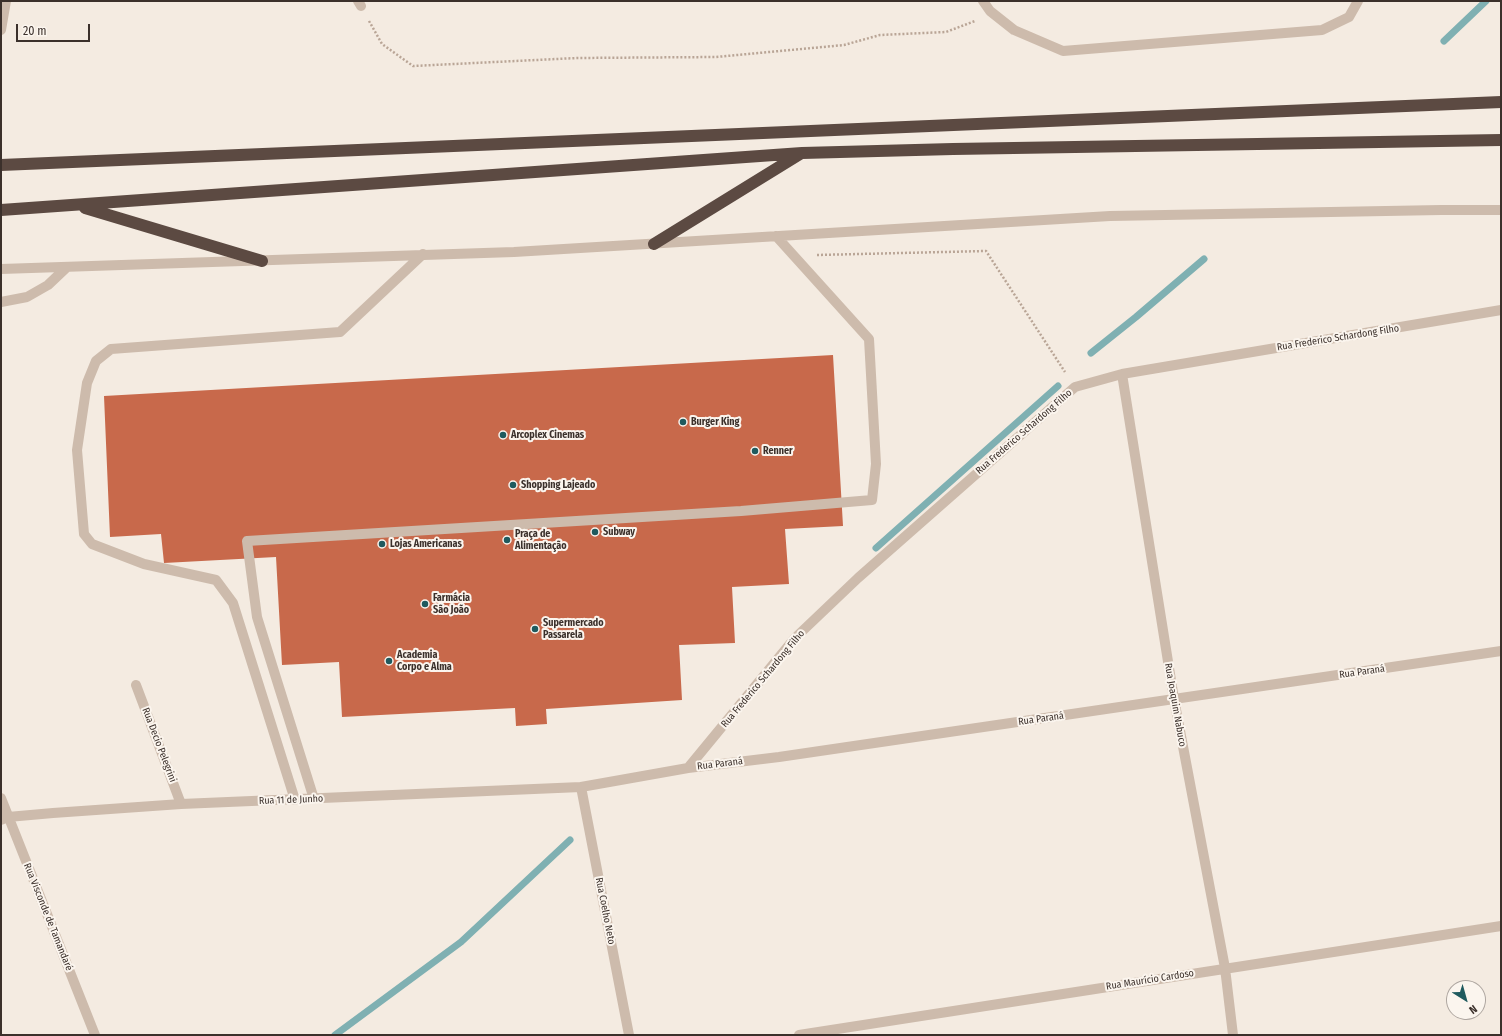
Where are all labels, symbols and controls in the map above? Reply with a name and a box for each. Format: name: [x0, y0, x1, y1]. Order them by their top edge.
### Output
scale bar: [18, 16, 92, 42]
text: 20 m: [23, 24, 47, 38]
street label: Rua Frederico Schardong Filho: [1276, 322, 1400, 354]
street label: Rua Frederico Schardong Filho: [973, 387, 1075, 477]
place label: Burger King: [691, 416, 740, 428]
marker: Burger King: [678, 417, 688, 427]
place label: Arcoplex Cinemas: [511, 429, 584, 441]
marker: Arcoplex Cinemas: [498, 430, 508, 440]
place label: Renner: [763, 445, 793, 457]
marker: Renner: [750, 446, 760, 456]
place label: Shopping Lajeado: [521, 479, 595, 491]
marker: Shopping Lajeado: [508, 480, 518, 490]
place label: Subway: [603, 526, 635, 538]
marker: Subway: [590, 527, 600, 537]
place label: Praça de Alimentação: [515, 528, 567, 552]
marker: Praça de Alimentação: [502, 535, 512, 545]
place label: Lojas Americanas: [390, 538, 462, 550]
marker: Lojas Americanas: [377, 539, 387, 549]
place label: Farmácia São João: [433, 592, 470, 616]
marker: Farmácia São João: [420, 599, 430, 609]
place label: Supermercado Passarela: [543, 617, 604, 640]
marker: Supermercado Passarela: [530, 624, 540, 634]
street label: Rua Frederico Schardong Filho: [719, 628, 807, 730]
place label: Academia Corpo e Alma: [397, 649, 452, 672]
marker: Academia Corpo e Alma: [384, 656, 394, 666]
street label: Rua Joaquim Nabuco: [1162, 662, 1188, 748]
street label: Rua Paraná: [1338, 663, 1386, 681]
street label: Rua Decio Pelegrini: [139, 706, 179, 784]
street label: Rua Paraná: [1017, 710, 1065, 728]
street label: Rua Paraná: [697, 755, 743, 773]
street label: Rua 11 de Junho: [259, 793, 323, 807]
street label: Rua Visconde de Tamandaré: [21, 861, 75, 973]
street label: Rua Coelho Neto: [593, 877, 617, 945]
street label: Rua Maurício Cardoso: [1105, 967, 1195, 993]
north arrow: [1446, 980, 1486, 1020]
text: N: [1466, 1002, 1479, 1016]

